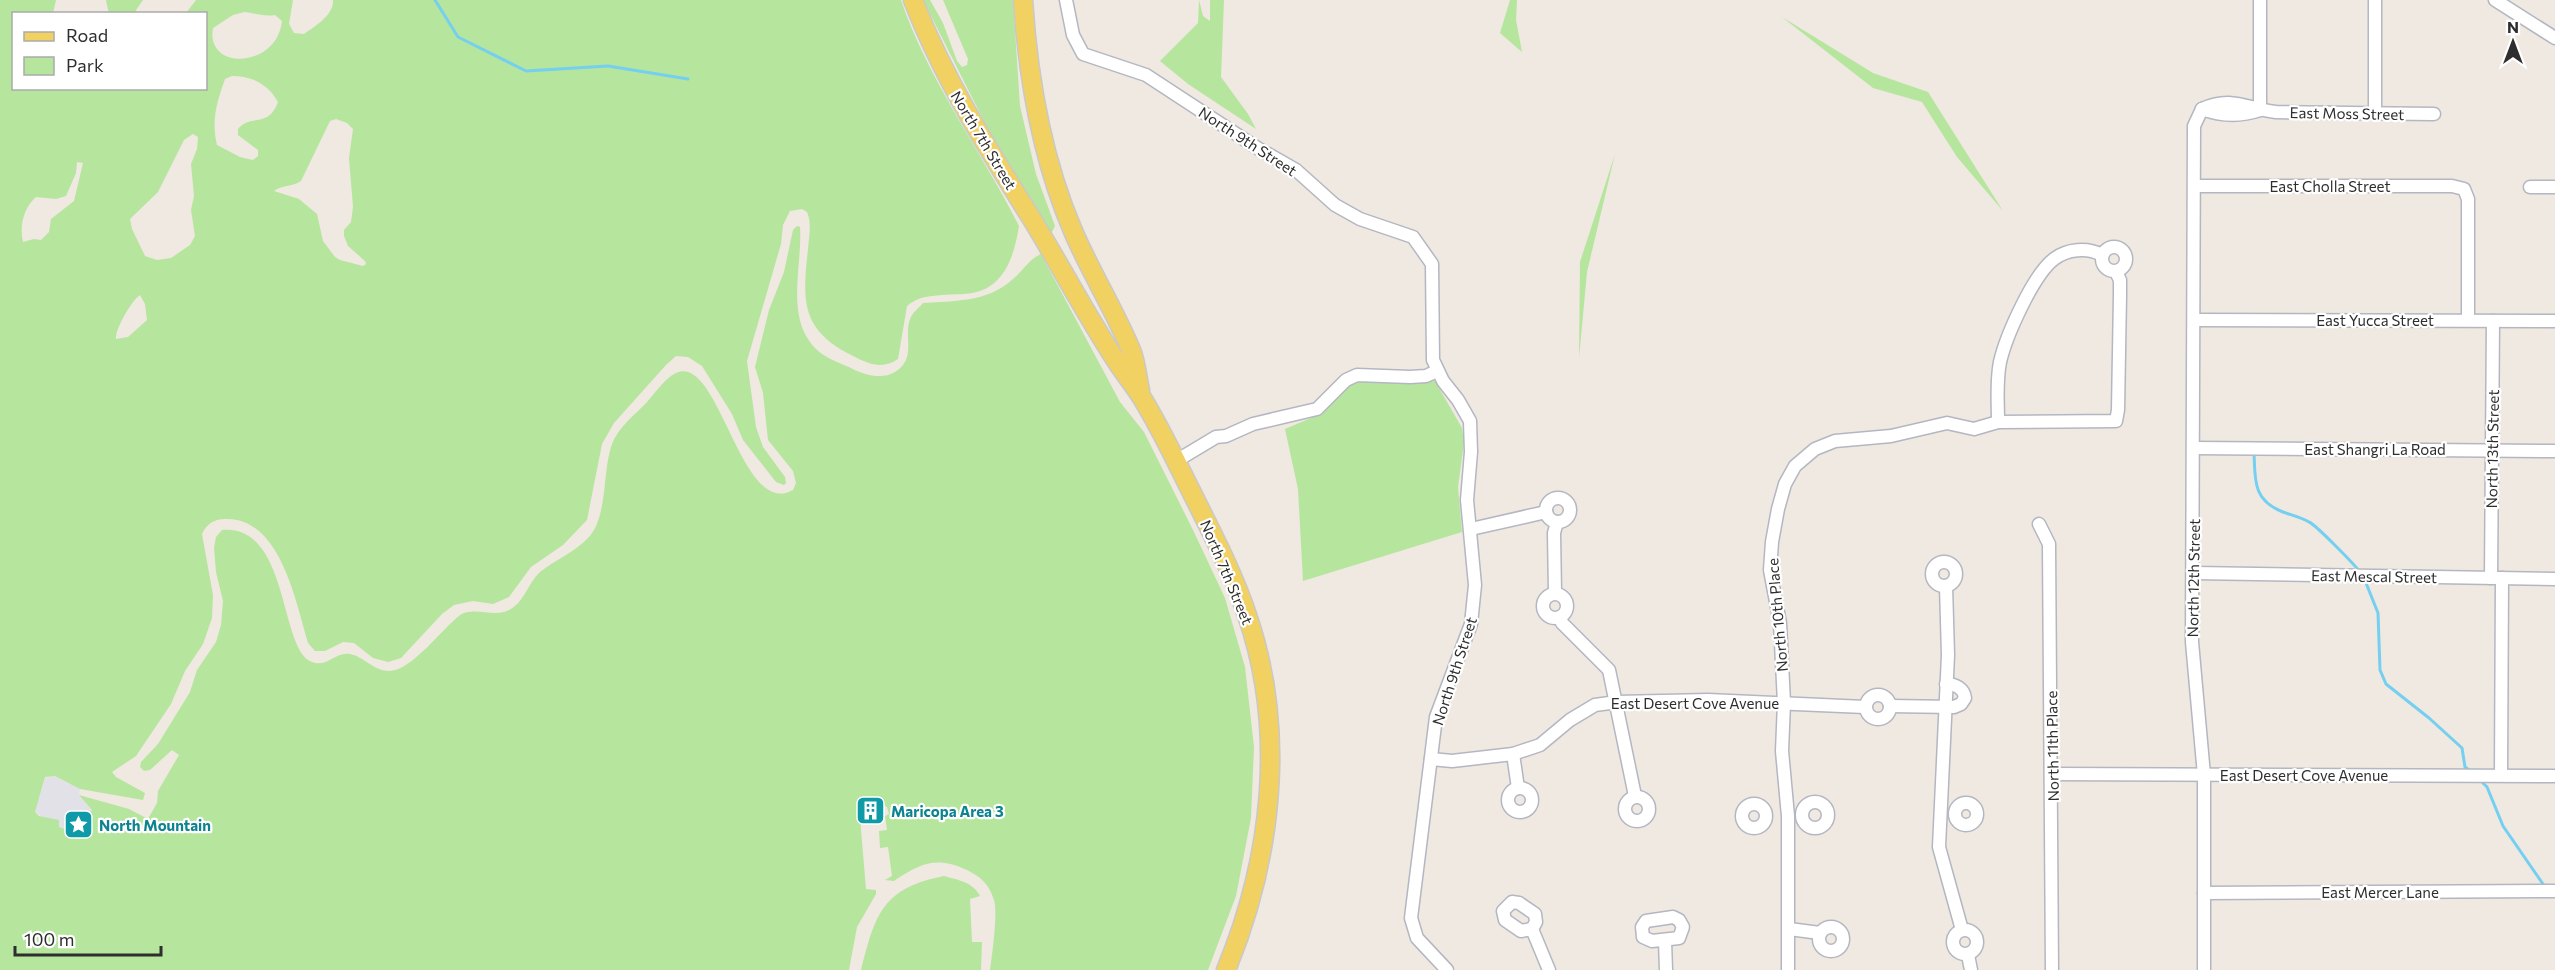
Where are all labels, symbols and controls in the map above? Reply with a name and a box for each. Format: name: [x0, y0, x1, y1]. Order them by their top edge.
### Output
legend: [12, 12, 207, 90]
north arrow: [2483, 12, 2543, 72]
text: N: [2507, 17, 2519, 36]
text: Road: [66, 24, 108, 46]
text: Park: [66, 54, 104, 76]
street label: North 7th Street: [947, 87, 1021, 193]
street label: North 9th Street: [1196, 103, 1300, 179]
street label: East Moss Street: [2290, 103, 2404, 123]
street label: East Cholla Street: [2269, 177, 2391, 195]
street label: East Yucca Street: [2316, 311, 2434, 329]
street label: North 13th Street: [2482, 389, 2502, 509]
street label: East Shangri La Road: [2304, 440, 2446, 458]
street label: North 7th Street: [1197, 517, 1257, 627]
street label: North 12th Street: [2183, 519, 2203, 637]
street label: North 10th Place: [1763, 557, 1791, 673]
street label: East Mescal Street: [2311, 566, 2437, 586]
street label: North 9th Street: [1428, 614, 1480, 728]
street label: North 11th Place: [2042, 690, 2062, 802]
street label: East Desert Cove Avenue: [1611, 694, 1779, 712]
street label: East Desert Cove Avenue: [2220, 766, 2388, 784]
building icon: Maricopa Area 3: [854, 795, 886, 827]
place label: Maricopa Area 3: [891, 802, 1004, 820]
place icon: North Mountain: [62, 809, 94, 841]
place label: North Mountain: [99, 816, 211, 834]
street label: East Mercer Lane: [2321, 883, 2439, 901]
scale bar: [15, 919, 160, 957]
text: 100 m: [24, 928, 74, 950]

